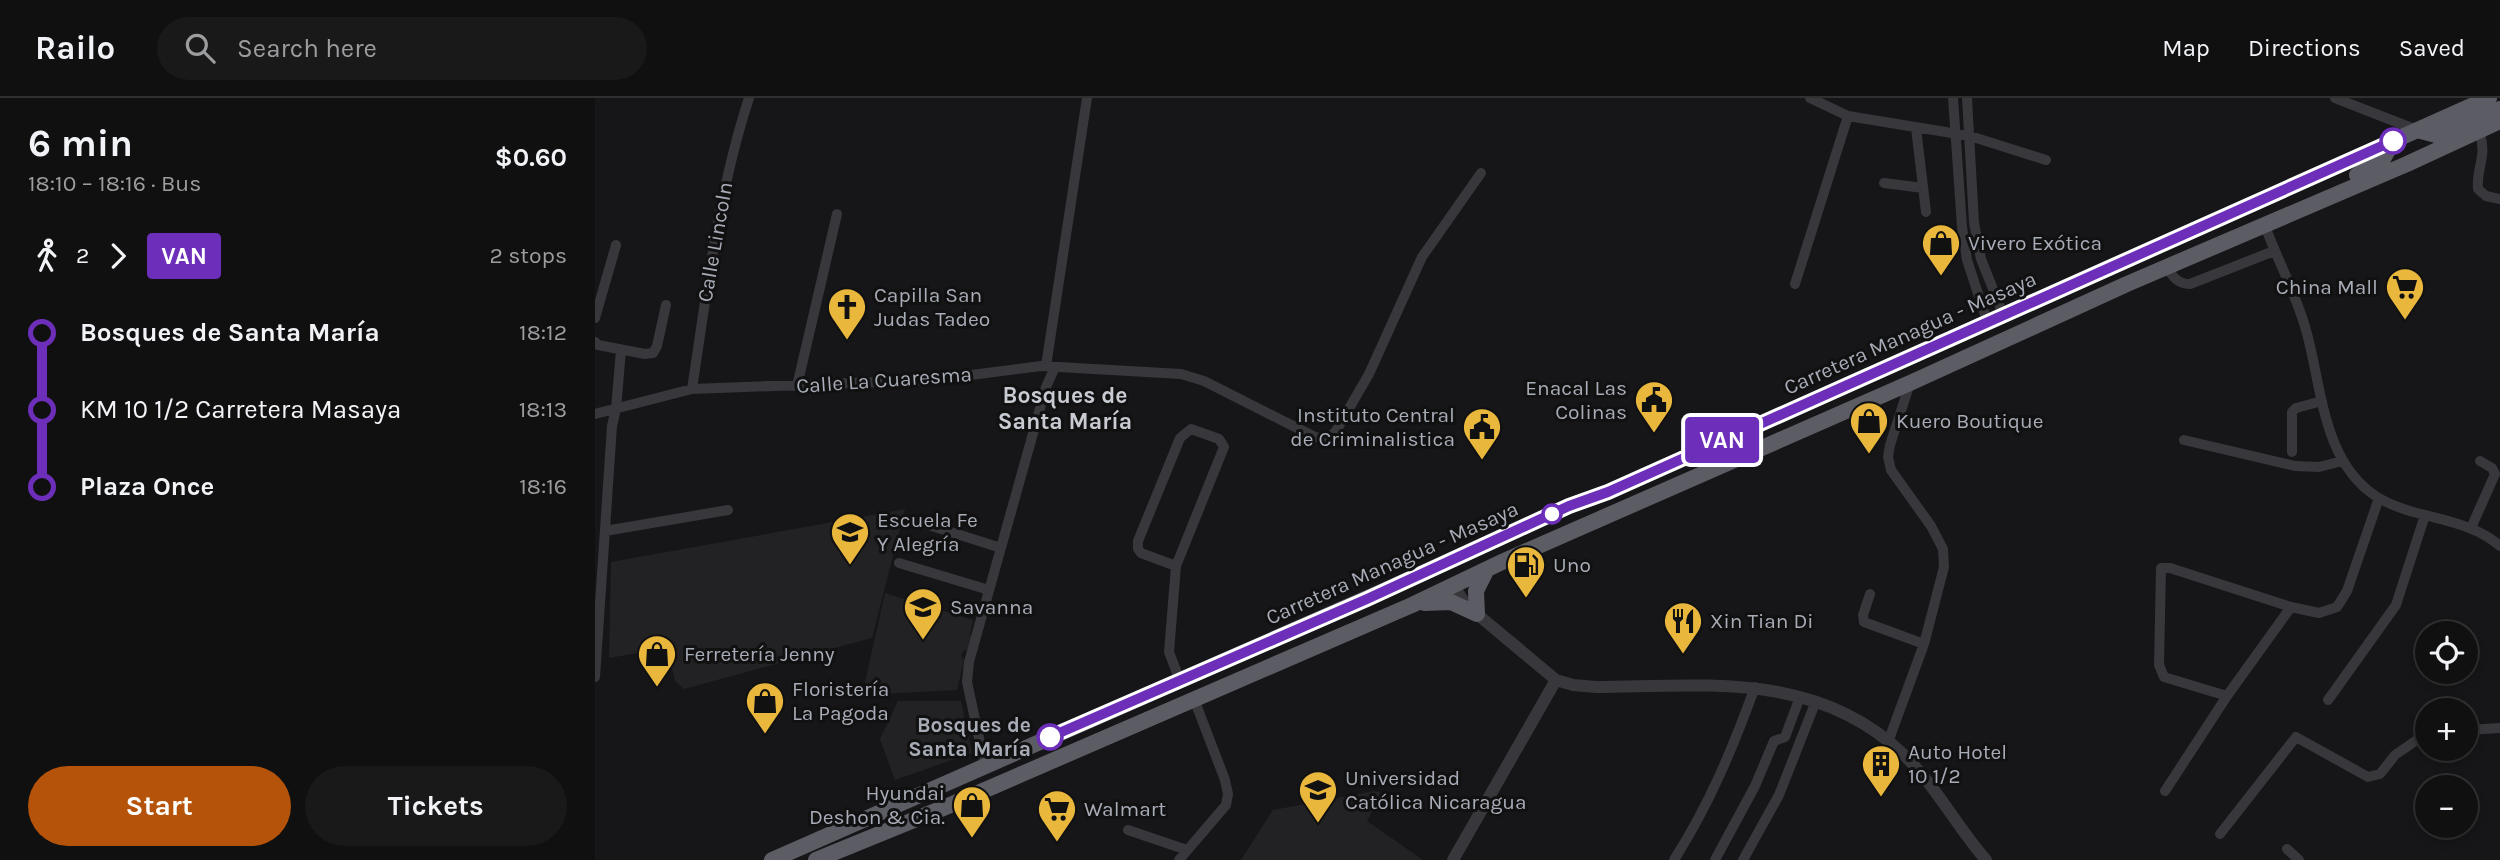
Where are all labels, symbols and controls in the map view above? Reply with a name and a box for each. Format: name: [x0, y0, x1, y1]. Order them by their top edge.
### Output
search box: [157, 17, 647, 80]
text: Railo: [35, 29, 115, 67]
icon: search: [181, 29, 219, 67]
text: Search here: [237, 33, 377, 64]
text: Map: [2162, 34, 2210, 62]
text: Directions: [2248, 34, 2361, 62]
text: Saved: [2399, 34, 2465, 62]
text: 6 min: [28, 121, 133, 166]
unlabelled marker: [2380, 128, 2406, 154]
text: $0.60: [495, 142, 567, 173]
text: 18:10 – 18:16 · Bus: [28, 170, 201, 197]
street label: Calle Lincoln: [693, 180, 737, 304]
shop icon: Vivero Exótica: [1920, 222, 1962, 277]
place label: Vivero Exótica: [1968, 231, 2102, 255]
icon: walk: [28, 237, 66, 275]
icon: forward: [99, 237, 137, 275]
text: 2: [76, 242, 89, 269]
text: VAN: [161, 242, 207, 270]
text: 2 stops: [489, 242, 567, 269]
street label: Carretera Managua - Masaya: [1780, 266, 2040, 400]
supermarket icon: China Mall: [2384, 266, 2426, 321]
place label: China Mall: [2276, 275, 2378, 299]
place label: Capilla San Judas Tadeo: [874, 283, 990, 331]
church icon: Capilla San Judas Tadeo: [826, 286, 868, 341]
text: Bosques de Santa María: [80, 317, 380, 348]
text: 18:12: [519, 319, 567, 346]
street label: Calle La Cuaresma: [795, 362, 973, 398]
place label: Enacal Las Colinas: [1525, 376, 1627, 424]
public building icon: Enacal Las Colinas: [1633, 379, 1675, 434]
district label: Bosques de Santa María: [998, 382, 1132, 435]
text: KM 10 1/2 Carretera Masaya: [80, 394, 401, 425]
text: 18:13: [519, 396, 567, 423]
shop icon: Kuero Boutique: [1848, 400, 1890, 455]
place label: Instituto Central de Criminalistica: [1290, 403, 1455, 451]
public building icon: Instituto Central de Criminalistica: [1461, 406, 1503, 461]
place label: Kuero Boutique: [1896, 409, 2043, 433]
line badge: VAN: [1682, 417, 1762, 463]
text: VAN: [1699, 426, 1745, 454]
text: Plaza Once: [80, 471, 214, 502]
text: 18:16: [519, 473, 567, 500]
street label: Carretera Managua - Masaya: [1262, 496, 1522, 630]
unlabelled marker: [1542, 504, 1562, 524]
place label: Escuela Fe Y Alegría: [877, 508, 978, 556]
school or university icon: Escuela Fe Y Alegría: [829, 511, 871, 566]
fuel station icon: Uno: [1505, 544, 1547, 599]
place label: Uno: [1553, 553, 1591, 577]
school or university icon: Savanna: [902, 586, 944, 641]
place label: Savanna: [950, 595, 1033, 619]
restaurant icon: Xin Tian Di: [1662, 600, 1704, 655]
place label: Xin Tian Di: [1710, 609, 1814, 633]
map controls: [2415, 621, 2478, 838]
button: locate: [2415, 621, 2478, 684]
shop icon: Ferretería Jenny: [636, 633, 678, 688]
place label: Ferretería Jenny: [684, 642, 835, 666]
place label: Floristería La Pagoda: [792, 677, 889, 725]
shop icon: Floristería La Pagoda: [744, 680, 786, 735]
button: +: [2415, 698, 2478, 761]
place label: Bosques de Santa María: [908, 713, 1031, 761]
marker: Bosques de Santa María: [1037, 724, 1063, 750]
place label: Auto Hotel 10 1/2: [1908, 740, 2007, 788]
building icon: Auto Hotel 10 1/2: [1860, 743, 1902, 798]
button: Start: [28, 766, 291, 846]
button: Tickets: [305, 766, 567, 846]
place label: Universidad Católica Nicaragua: [1345, 766, 1527, 814]
school or university icon: Universidad Católica Nicaragua: [1297, 769, 1339, 824]
button: −: [2415, 775, 2478, 838]
place label: Hyundai Deshon & Cia.: [809, 781, 945, 829]
shop icon: Hyundai Deshon & Cia.: [951, 784, 993, 839]
supermarket icon: Walmart: [1036, 788, 1078, 843]
place label: Walmart: [1084, 797, 1166, 821]

